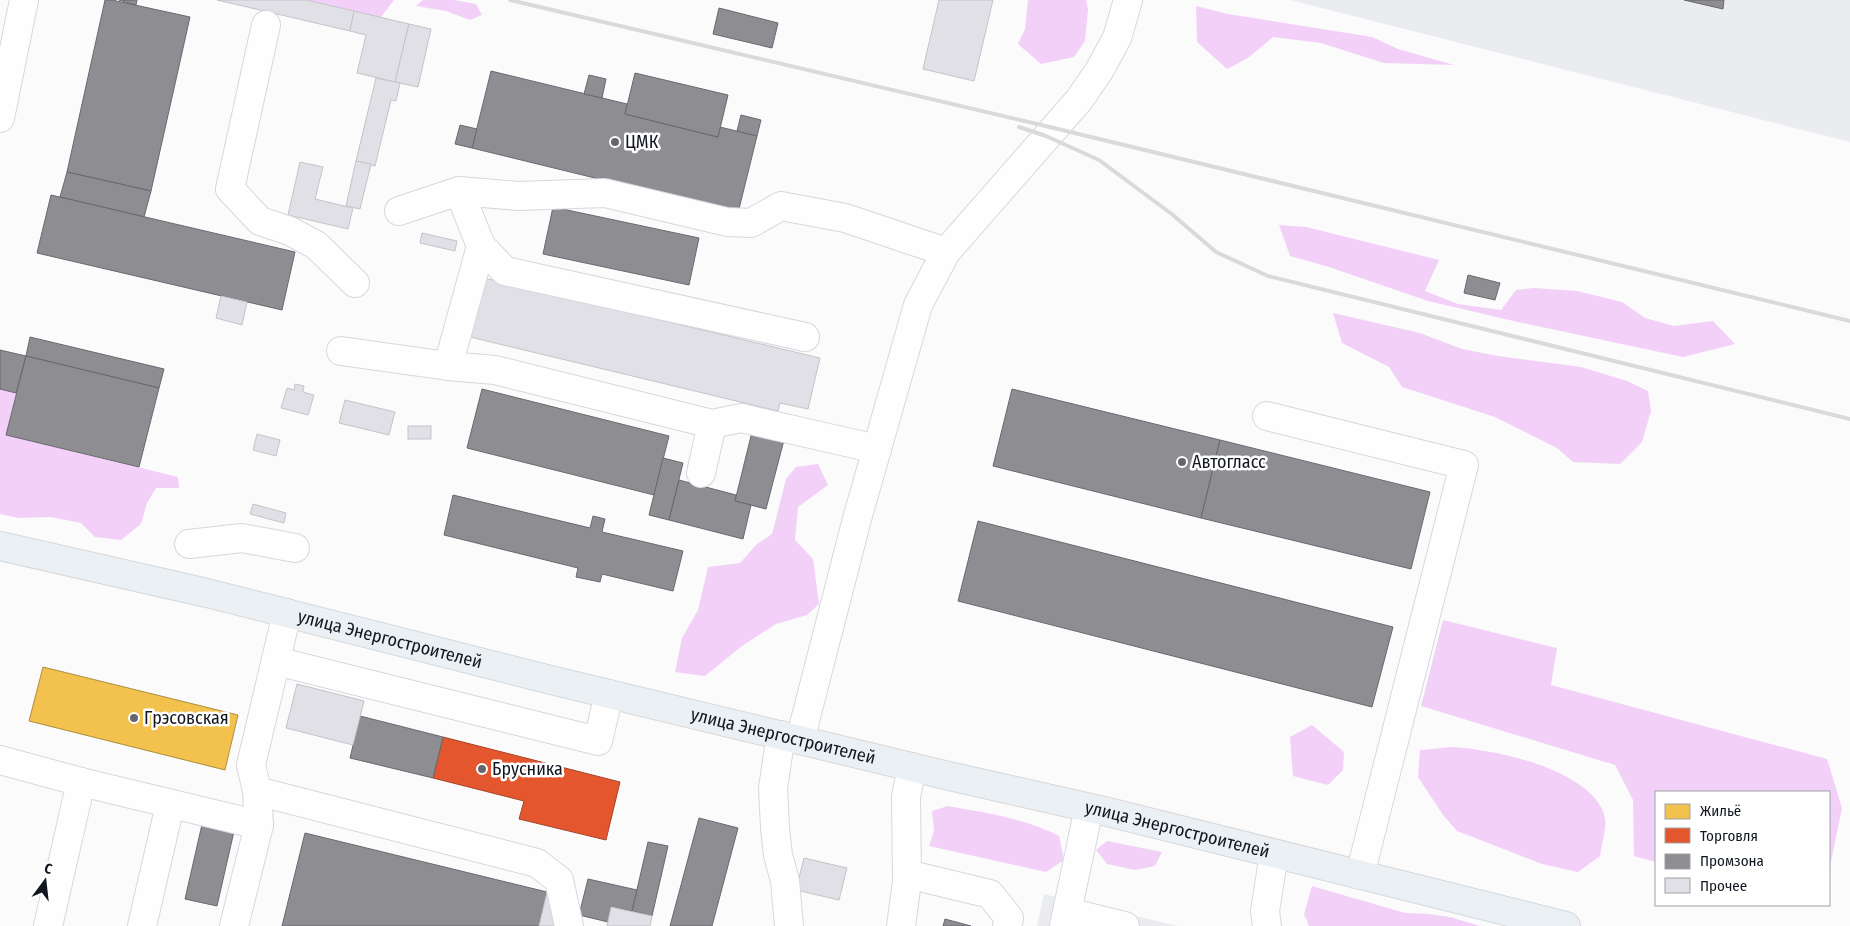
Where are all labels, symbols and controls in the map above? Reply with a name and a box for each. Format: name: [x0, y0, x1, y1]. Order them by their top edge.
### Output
place label: ЦМК: [625, 131, 659, 153]
marker: ЦМК: [609, 136, 621, 148]
place label: Автогласс: [1192, 451, 1266, 473]
marker: Автогласс: [1176, 456, 1188, 468]
street label: улица Энергостроителей: [295, 605, 484, 673]
street label: улица Энергостроителей: [689, 703, 878, 769]
place label: Грэсовская: [144, 707, 229, 729]
marker: Грэсовская: [128, 712, 140, 724]
place label: Брусника: [492, 758, 563, 780]
marker: Брусника: [476, 763, 488, 775]
legend: [1655, 791, 1830, 906]
street label: улица Энергостроителей: [1083, 796, 1272, 863]
text: Жильё: [1700, 802, 1741, 820]
text: Торговля: [1700, 827, 1758, 845]
text: Промзона: [1700, 852, 1764, 870]
north arrow: [20, 856, 70, 906]
text: С: [42, 860, 55, 878]
text: Прочее: [1700, 877, 1747, 895]

